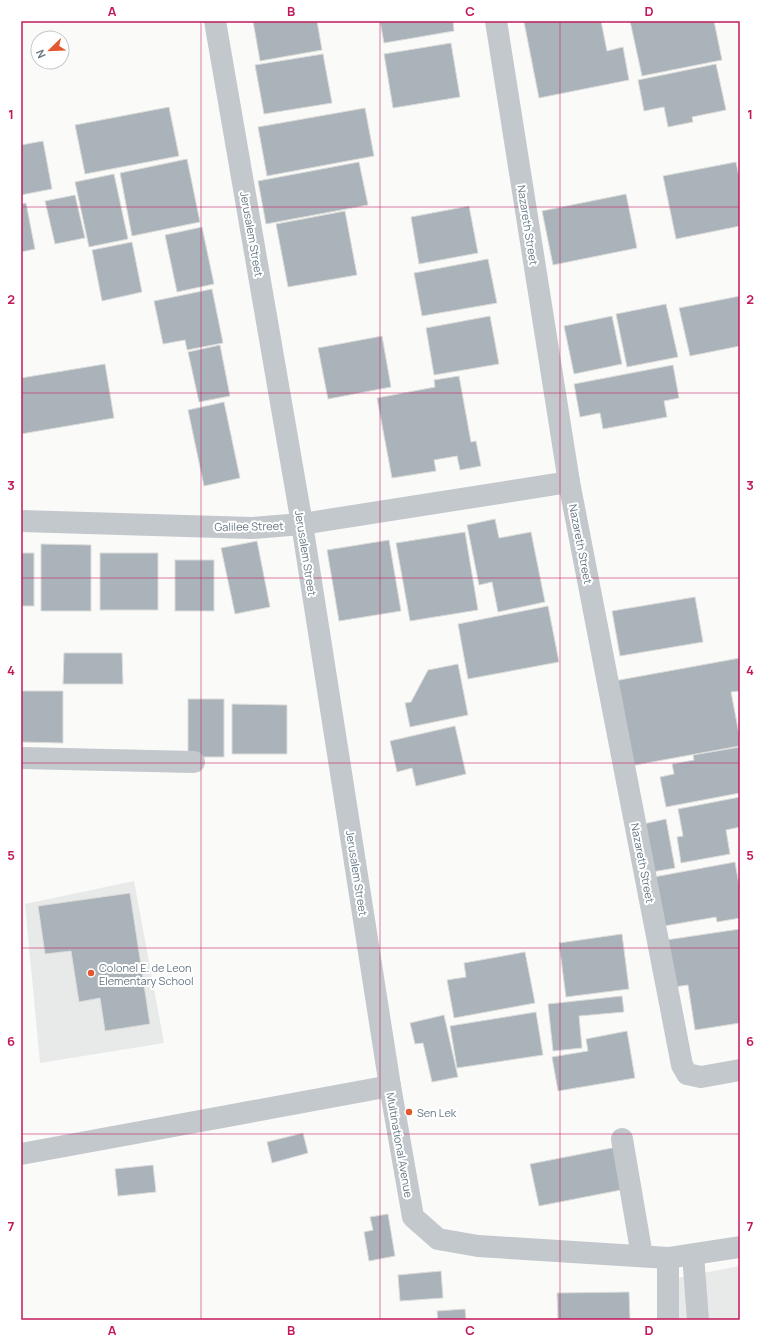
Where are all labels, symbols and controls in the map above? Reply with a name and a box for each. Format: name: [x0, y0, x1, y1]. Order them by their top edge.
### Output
text: A: [108, 2, 117, 20]
text: B: [287, 2, 295, 20]
text: C: [465, 2, 475, 20]
text: D: [644, 2, 654, 20]
north arrow: [30, 30, 70, 70]
text: N: [32, 47, 49, 61]
text: 1: [8, 105, 14, 123]
text: 1: [747, 105, 753, 123]
street label: Nazareth Street: [514, 184, 542, 266]
street label: Jerusalem Street: [237, 190, 267, 278]
text: 2: [7, 290, 15, 308]
text: 2: [746, 290, 754, 308]
text: 3: [7, 476, 15, 494]
text: 3: [746, 476, 754, 494]
street label: Nazareth Street: [566, 503, 596, 585]
street label: Jerusalem Street: [292, 509, 320, 597]
street label: Galilee Street: [214, 518, 284, 534]
text: 4: [7, 661, 15, 679]
text: 4: [746, 661, 754, 679]
street label: Nazareth Street: [628, 822, 658, 904]
street label: Jerusalem Street: [343, 829, 371, 917]
text: 5: [7, 846, 15, 864]
text: 5: [746, 846, 754, 864]
place label: Colonel E. de Leon Elementary School: [99, 960, 194, 988]
marker: Colonel E. de Leon Elementary School: [86, 968, 96, 978]
text: 6: [7, 1032, 15, 1050]
text: 6: [746, 1032, 754, 1050]
street label: Multinational Avenue: [383, 1091, 417, 1199]
place label: Sen Lek: [417, 1105, 457, 1120]
marker: Sen Lek: [404, 1107, 414, 1117]
text: 7: [8, 1217, 15, 1235]
text: 7: [747, 1217, 754, 1235]
text: A: [108, 1321, 117, 1339]
text: B: [287, 1321, 295, 1339]
text: C: [465, 1321, 475, 1339]
text: D: [644, 1321, 654, 1339]

